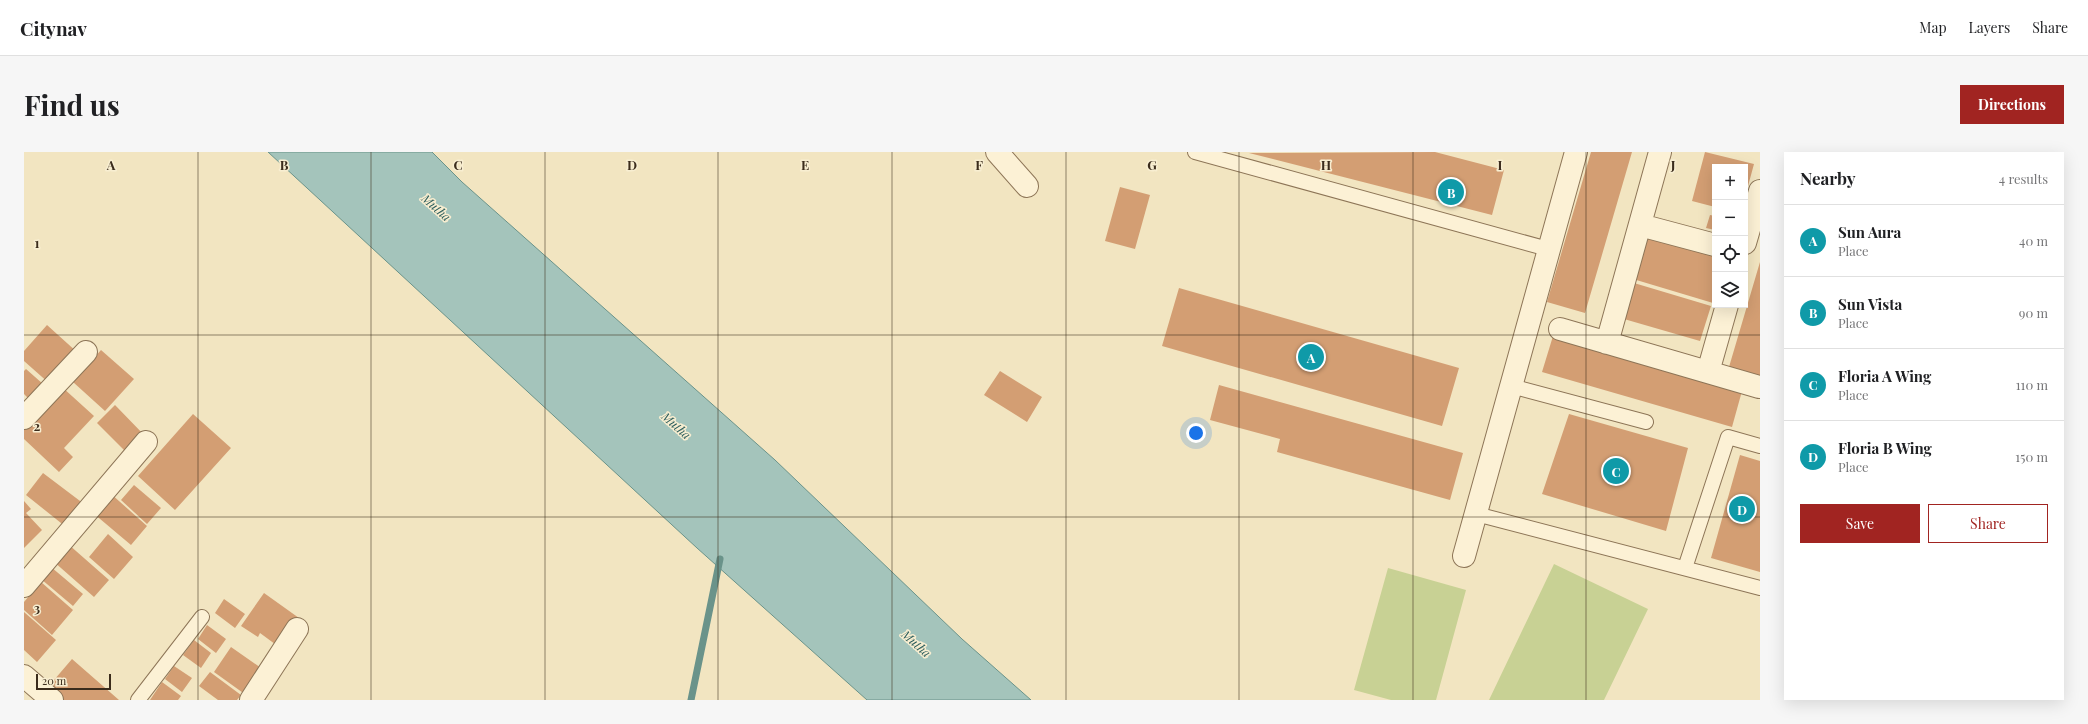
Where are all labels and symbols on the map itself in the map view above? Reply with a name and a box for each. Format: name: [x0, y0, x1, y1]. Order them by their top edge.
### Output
text: A: [106, 156, 116, 173]
text: B: [280, 156, 289, 173]
text: C: [453, 156, 463, 173]
text: D: [627, 156, 637, 173]
text: E: [801, 156, 809, 173]
text: F: [975, 156, 983, 173]
text: G: [1147, 156, 1157, 173]
text: H: [1321, 156, 1331, 173]
text: I: [1498, 156, 1503, 173]
text: J: [1670, 156, 1676, 173]
pin: B: [1438, 177, 1464, 207]
water label: Mutha: [418, 189, 455, 225]
text: 1: [35, 234, 40, 251]
pin: A: [1298, 342, 1324, 372]
water label: Mutha: [658, 407, 695, 443]
text: 2: [34, 417, 41, 434]
your location: [1186, 423, 1206, 443]
pin: C: [1603, 456, 1629, 486]
pin: D: [1729, 494, 1755, 524]
text: 3: [34, 599, 40, 616]
water label: Mutha: [898, 625, 935, 661]
scale bar: [36, 672, 111, 691]

